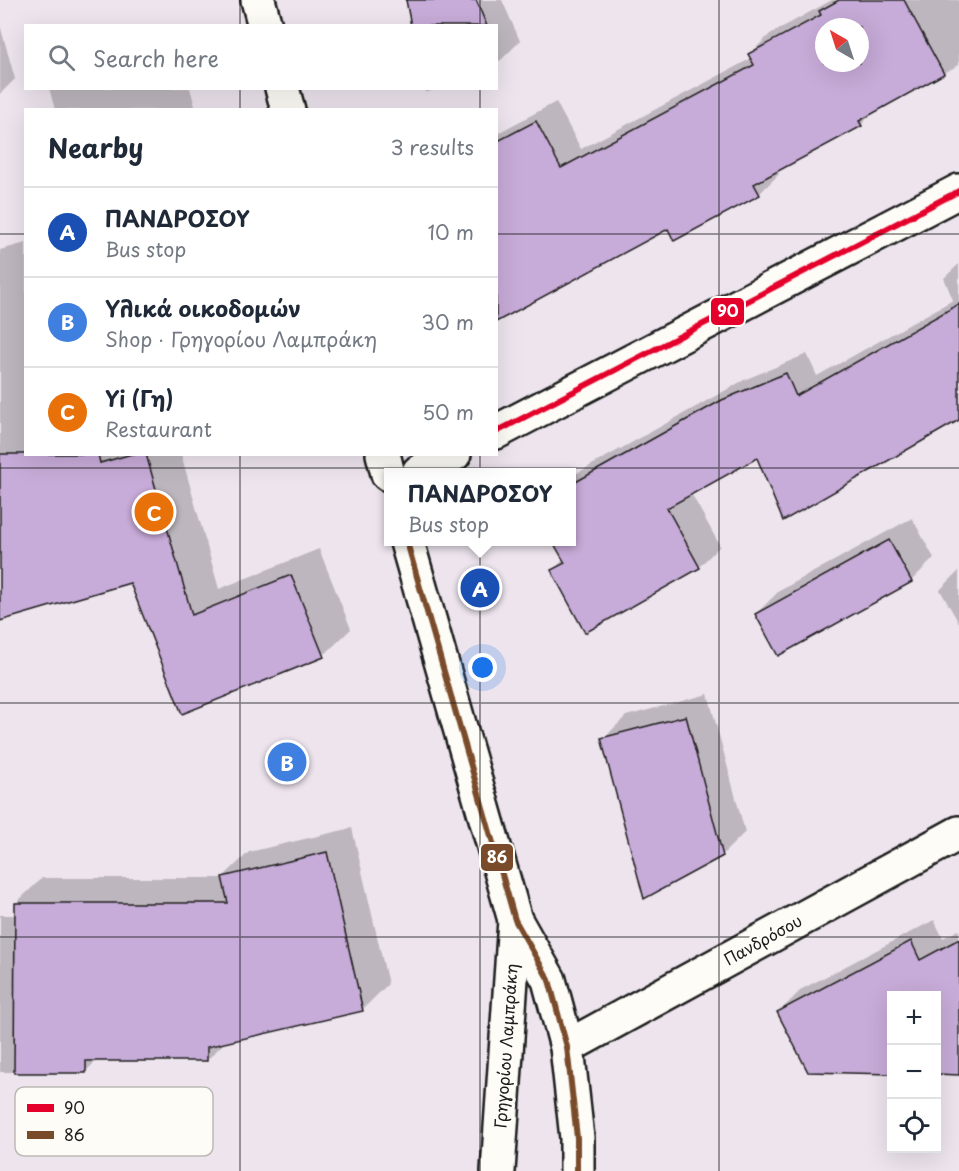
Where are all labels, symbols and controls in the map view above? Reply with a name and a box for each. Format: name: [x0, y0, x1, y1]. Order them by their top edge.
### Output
north arrow: [815, 18, 869, 72]
search box: [24, 24, 498, 90]
icon: search: [45, 41, 78, 74]
text: Search here: [93, 41, 219, 74]
text: Nearby: [48, 128, 143, 167]
text: 3 results: [391, 132, 474, 162]
text: ΠΑΝΔΡΟΣΟΥ: [105, 201, 249, 234]
text: A: [60, 217, 75, 247]
text: 10 m: [427, 217, 474, 247]
text: Bus stop: [105, 234, 186, 264]
text: Υλικά οικοδομών: [105, 291, 301, 324]
line badge: 90: [710, 297, 745, 326]
text: 90: [717, 298, 739, 322]
text: B: [61, 307, 74, 337]
text: 30 m: [421, 307, 474, 337]
text: Shop · Γρηγορίου Λαμπράκη: [105, 324, 377, 354]
text: Yi (Γη): [105, 381, 174, 414]
text: C: [60, 397, 75, 427]
text: 50 m: [422, 397, 474, 427]
text: Restaurant: [105, 414, 212, 444]
popup: [384, 468, 576, 546]
text: ΠΑΝΔΡΟΣΟΥ: [408, 476, 552, 509]
pin: C: [134, 490, 174, 534]
text: Bus stop: [408, 509, 489, 539]
pin: A: [460, 566, 500, 610]
your location: [468, 653, 497, 682]
pin: B: [268, 740, 306, 784]
line badge: 86: [480, 843, 514, 872]
text: 86: [487, 844, 507, 868]
street label: Πανδρόσου: [719, 908, 806, 970]
street label: Γρηγορίου Λαμπράκη: [487, 963, 523, 1129]
map controls: [887, 991, 941, 1153]
button: +: [887, 991, 941, 1045]
button: −: [887, 1045, 941, 1099]
legend: [15, 1087, 213, 1156]
text: 90: [64, 1095, 85, 1119]
button: locate: [887, 1099, 941, 1153]
text: 86: [64, 1122, 85, 1146]

